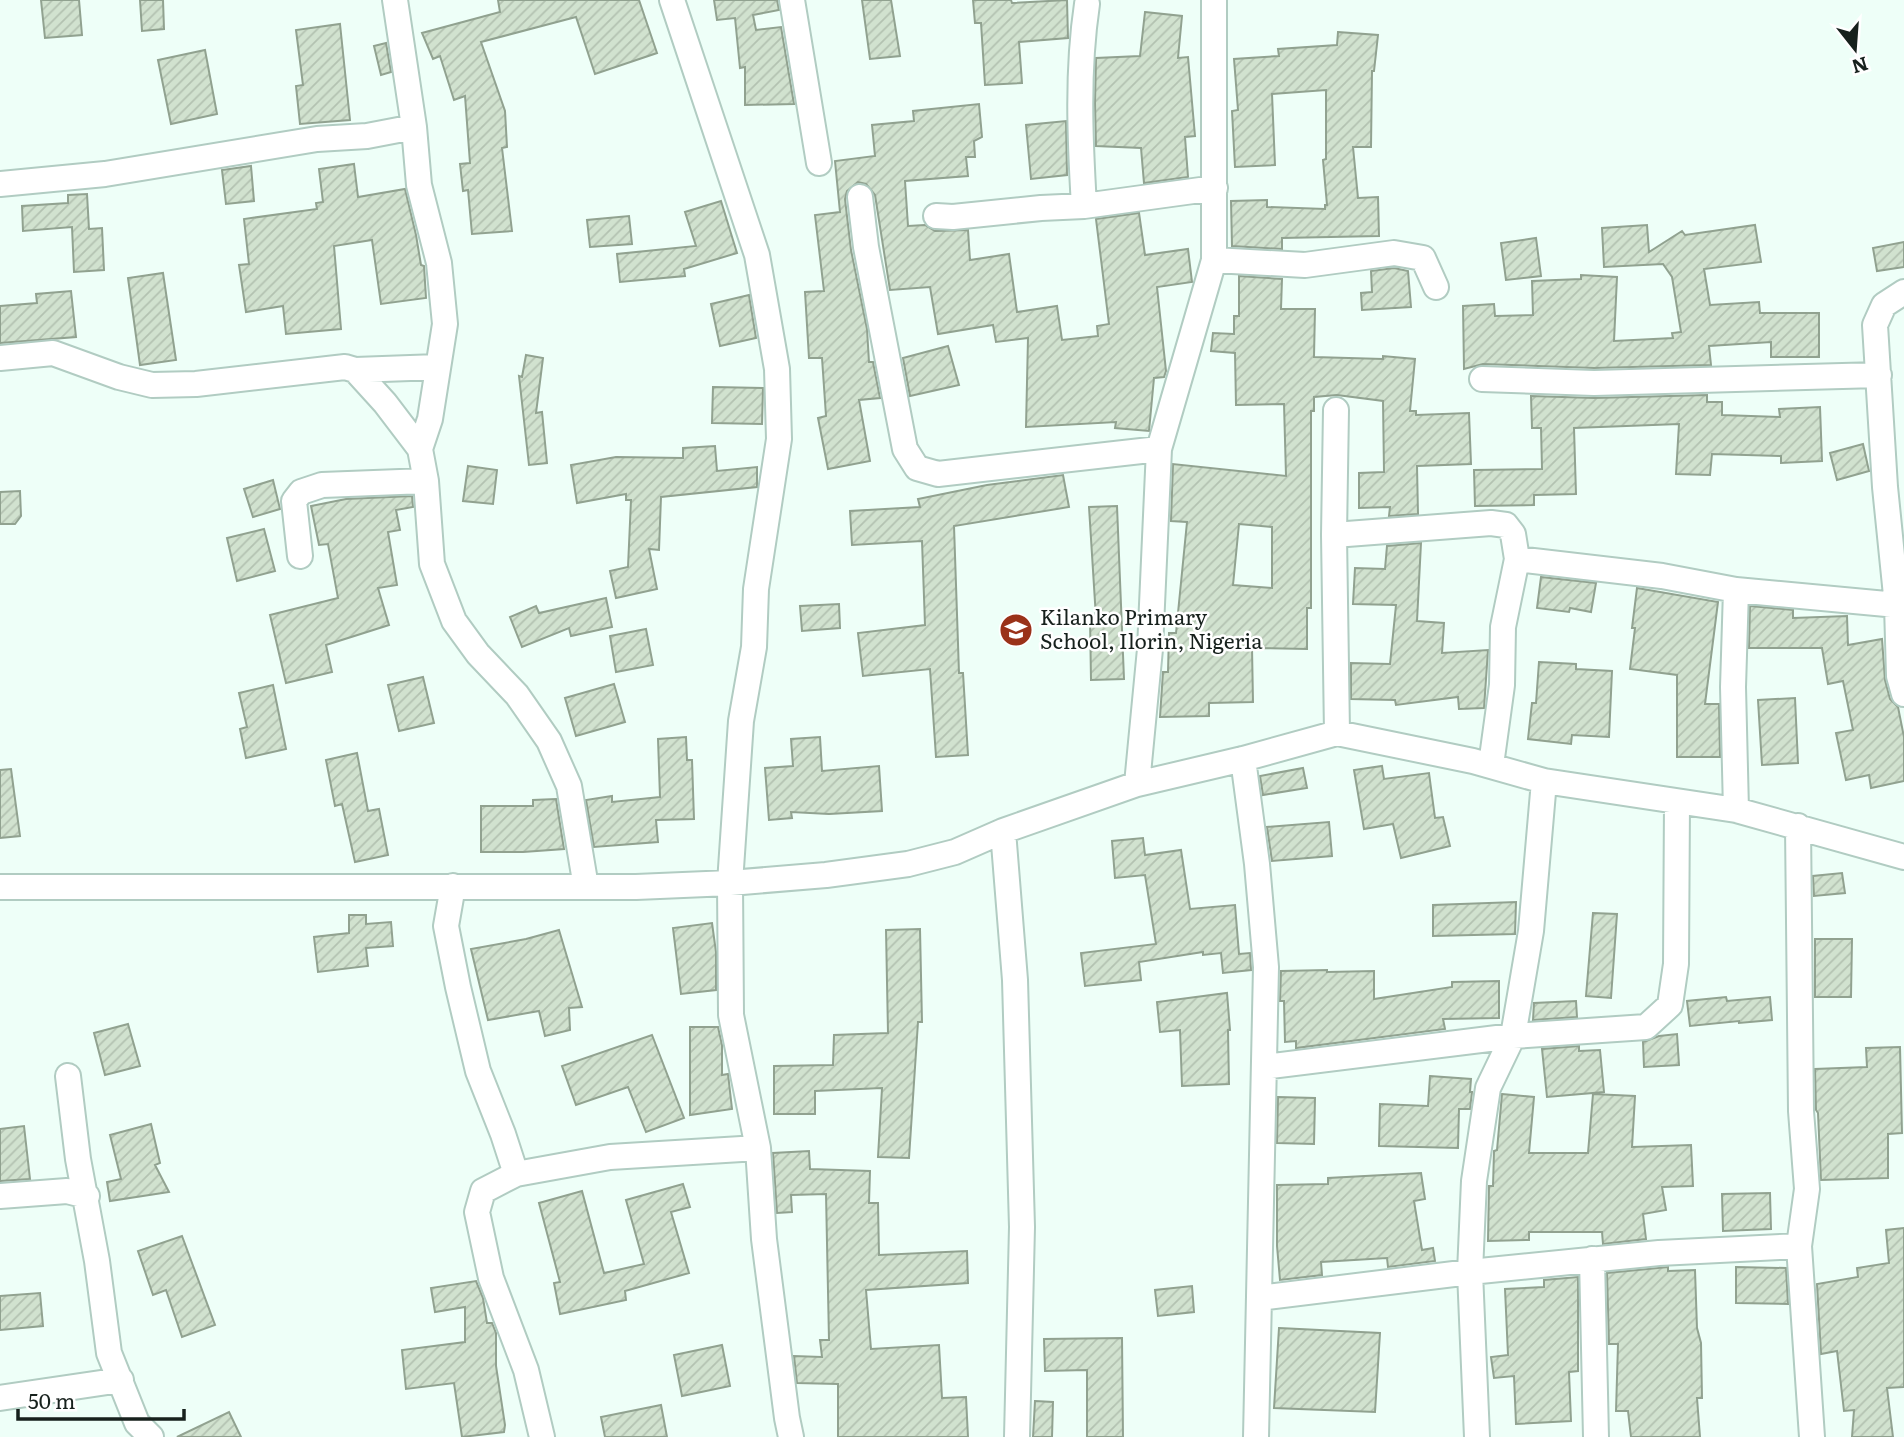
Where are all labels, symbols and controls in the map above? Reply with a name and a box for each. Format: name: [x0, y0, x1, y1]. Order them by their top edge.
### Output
north arrow: [1820, 14, 1890, 84]
text: N: [1848, 50, 1872, 82]
place label: Kilanko Primary School, Ilorin, Nigeria: [1040, 600, 1263, 655]
school or university icon: Kilanko Primary School, Ilorin, Nigeria: [997, 611, 1035, 649]
scale bar: [18, 1378, 184, 1422]
text: 50 m: [28, 1384, 75, 1415]

